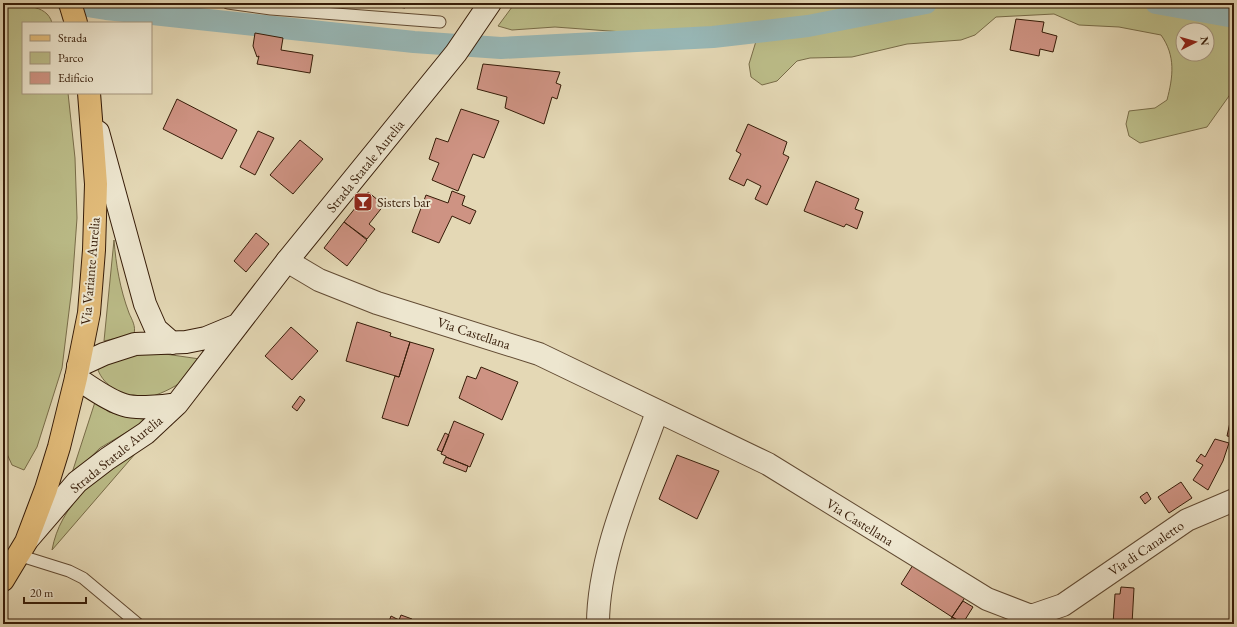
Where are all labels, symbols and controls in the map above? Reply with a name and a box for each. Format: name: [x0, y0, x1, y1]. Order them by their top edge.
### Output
legend: [22, 22, 152, 94]
north arrow: [1175, 22, 1215, 62]
text: Strada: [58, 30, 87, 46]
text: N: [1198, 36, 1212, 46]
text: Parco: [58, 50, 83, 66]
text: Edificio: [58, 70, 94, 86]
street label: Strada Statale Aurelia: [322, 116, 408, 216]
bar icon: Sisters bar: [352, 191, 374, 213]
place label: Sisters bar: [377, 193, 431, 211]
street label: Via Variante Aurelia: [76, 216, 104, 326]
street label: Via Castellana: [435, 313, 513, 353]
street label: Strada Statale Aurelia: [66, 411, 166, 497]
street label: Via Castellana: [823, 494, 897, 550]
street label: Via di Canaletto: [1105, 516, 1187, 580]
scale bar: [24, 579, 86, 605]
text: 20 m: [30, 585, 54, 601]

